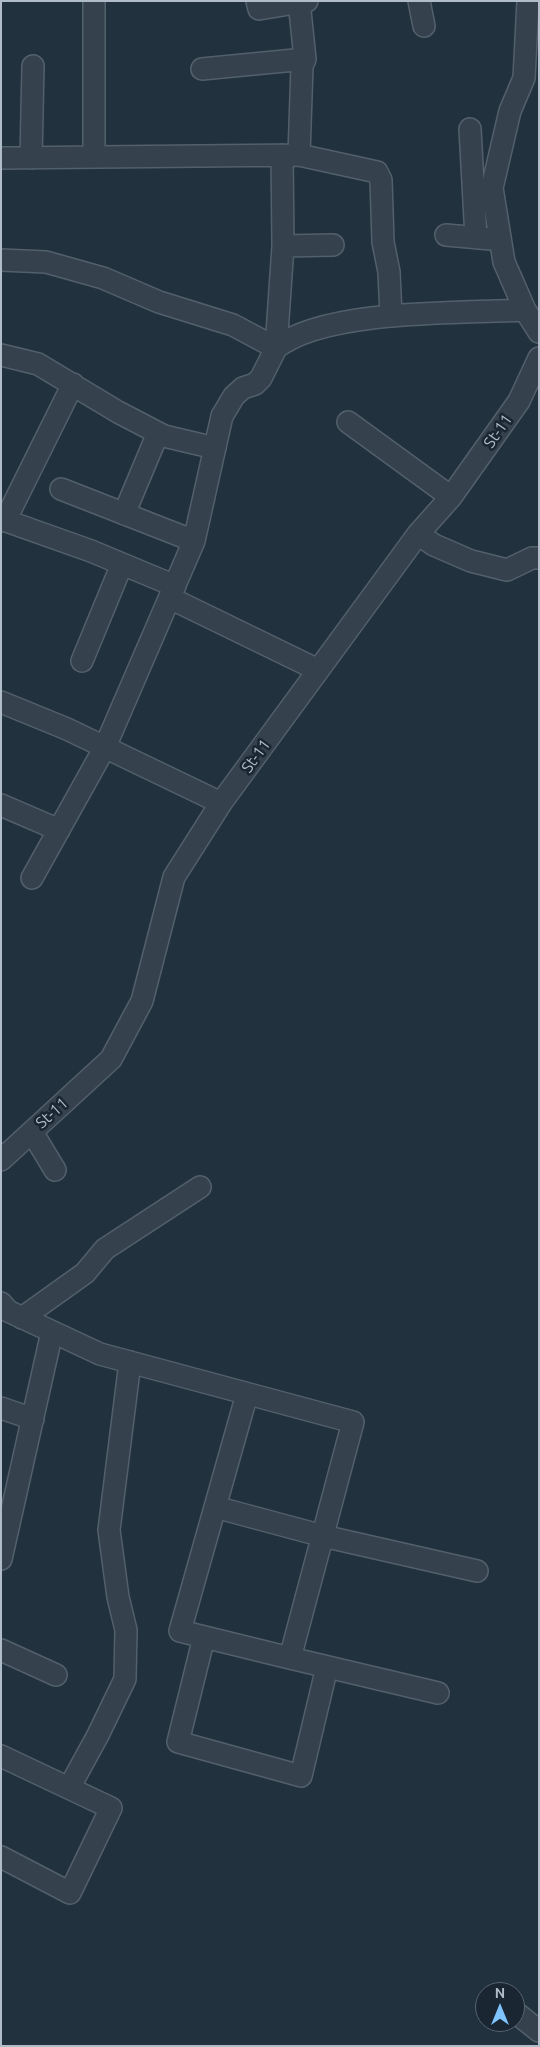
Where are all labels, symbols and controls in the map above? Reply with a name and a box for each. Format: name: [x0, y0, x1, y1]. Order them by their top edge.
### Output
street label: St-11: [480, 410, 516, 452]
street label: St-11: [237, 735, 275, 777]
street label: St-11: [32, 1094, 72, 1132]
north arrow: [475, 1982, 525, 2032]
text: N: [495, 1985, 505, 2001]

